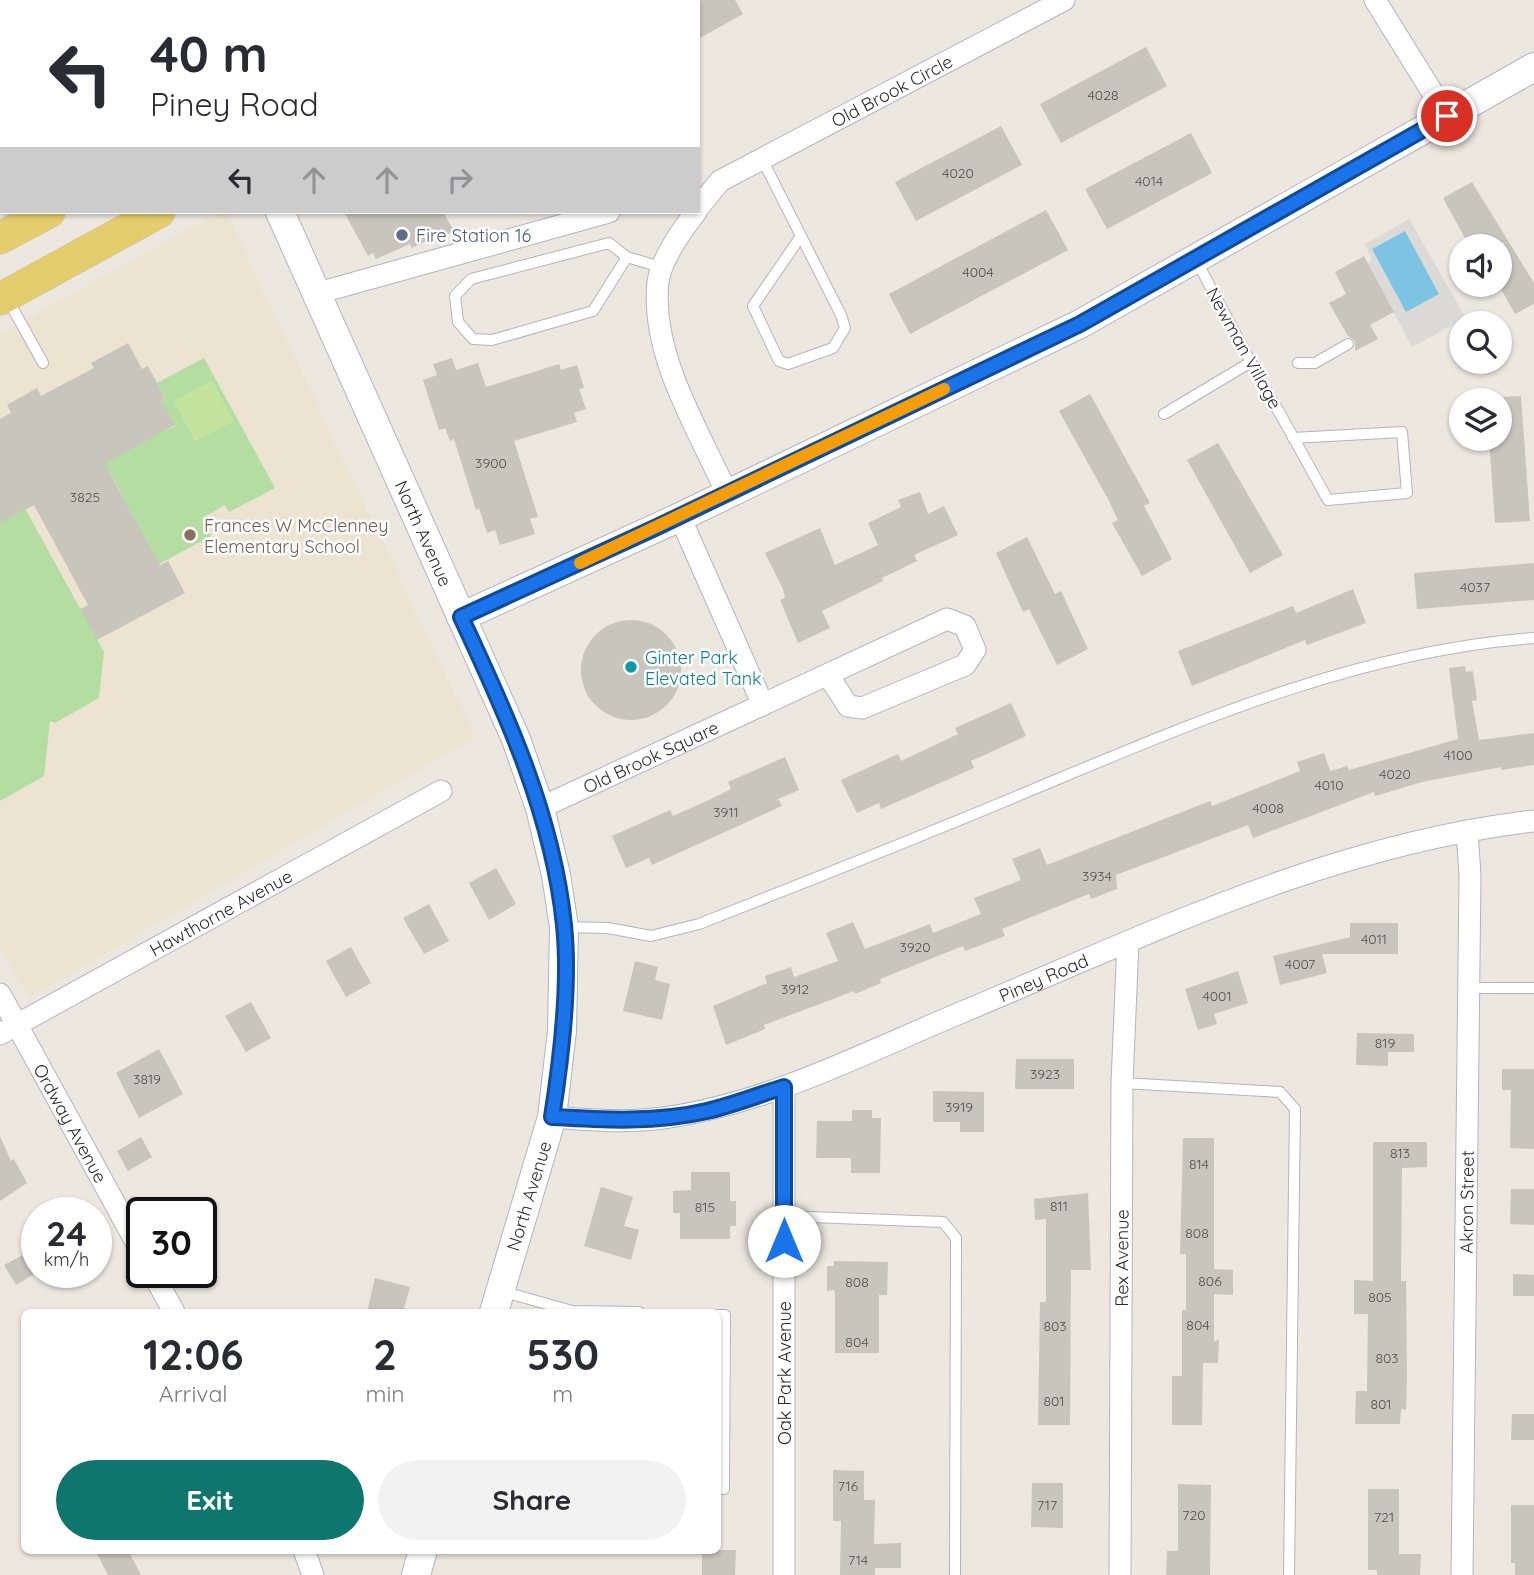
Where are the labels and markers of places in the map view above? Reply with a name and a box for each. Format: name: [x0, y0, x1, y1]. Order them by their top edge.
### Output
pin: [1417, 86, 1477, 146]
place label: Fire Station 16: [416, 224, 532, 247]
marker: Fire Station 16: [394, 227, 410, 243]
place label: Frances W McClenney Elementary School: [204, 514, 388, 558]
marker: Frances W McClenney Elementary School: [182, 527, 198, 543]
place label: Ginter Park Elevated Tank: [645, 646, 762, 690]
marker: Ginter Park Elevated Tank: [623, 659, 639, 675]

